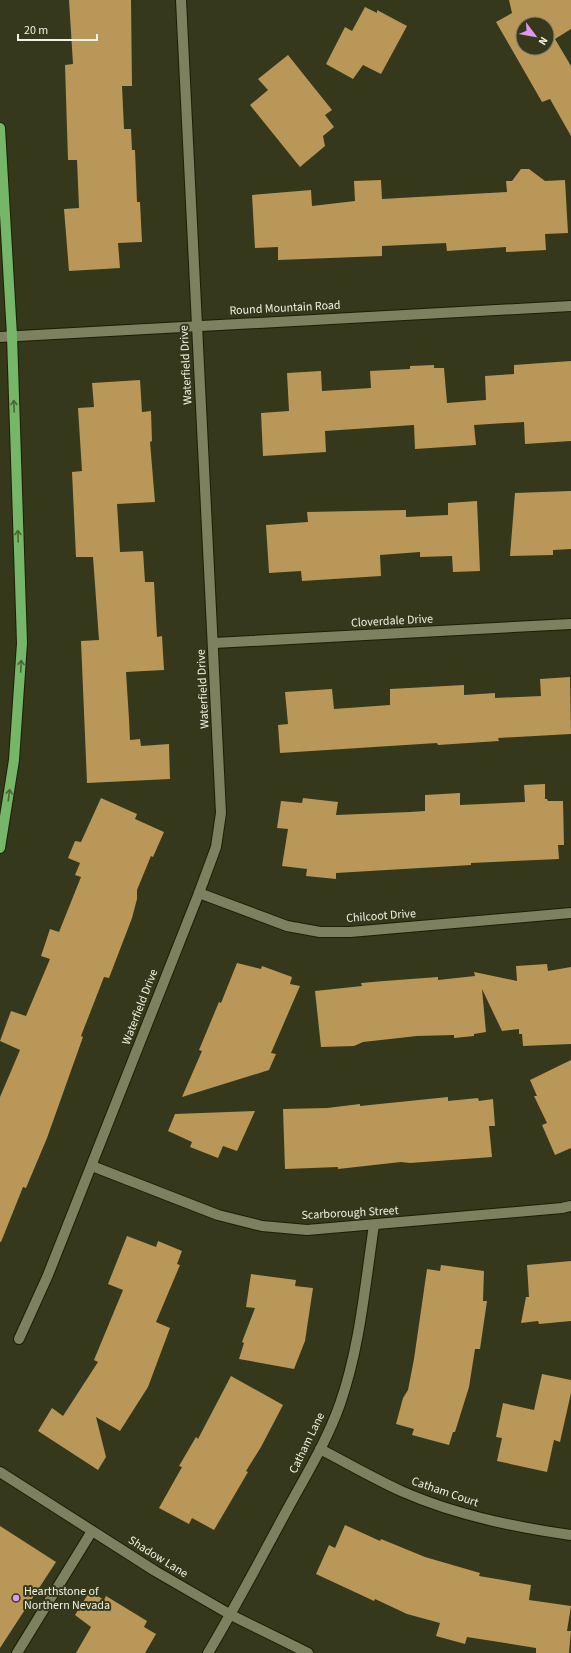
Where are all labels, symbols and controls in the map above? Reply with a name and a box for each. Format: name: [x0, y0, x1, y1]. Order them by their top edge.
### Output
scale bar: [18, 16, 97, 42]
north arrow: [515, 16, 555, 56]
text: 20 m: [24, 22, 48, 39]
text: N: [535, 34, 551, 48]
street label: Round Mountain Road: [229, 297, 341, 319]
street label: Waterfield Drive: [175, 325, 197, 405]
one-way arrow: [10, 400, 18, 413]
one-way arrow: [15, 530, 22, 543]
street label: Cloverdale Drive: [351, 610, 433, 632]
street label: Waterfield Drive: [192, 649, 214, 729]
one-way arrow: [17, 660, 24, 673]
one-way arrow: [5, 789, 13, 802]
street label: Chilcoot Drive: [346, 905, 416, 927]
street label: Waterfield Drive: [118, 967, 162, 1047]
street label: Scarborough Street: [301, 1202, 399, 1224]
street label: Catham Lane: [285, 1410, 329, 1476]
street label: Catham Court: [409, 1473, 481, 1511]
street label: Shadow Lane: [125, 1532, 191, 1582]
place label: Hearthstone of Northern Nevada: [24, 1583, 110, 1614]
marker: Hearthstone of Northern Nevada: [11, 1593, 21, 1603]

